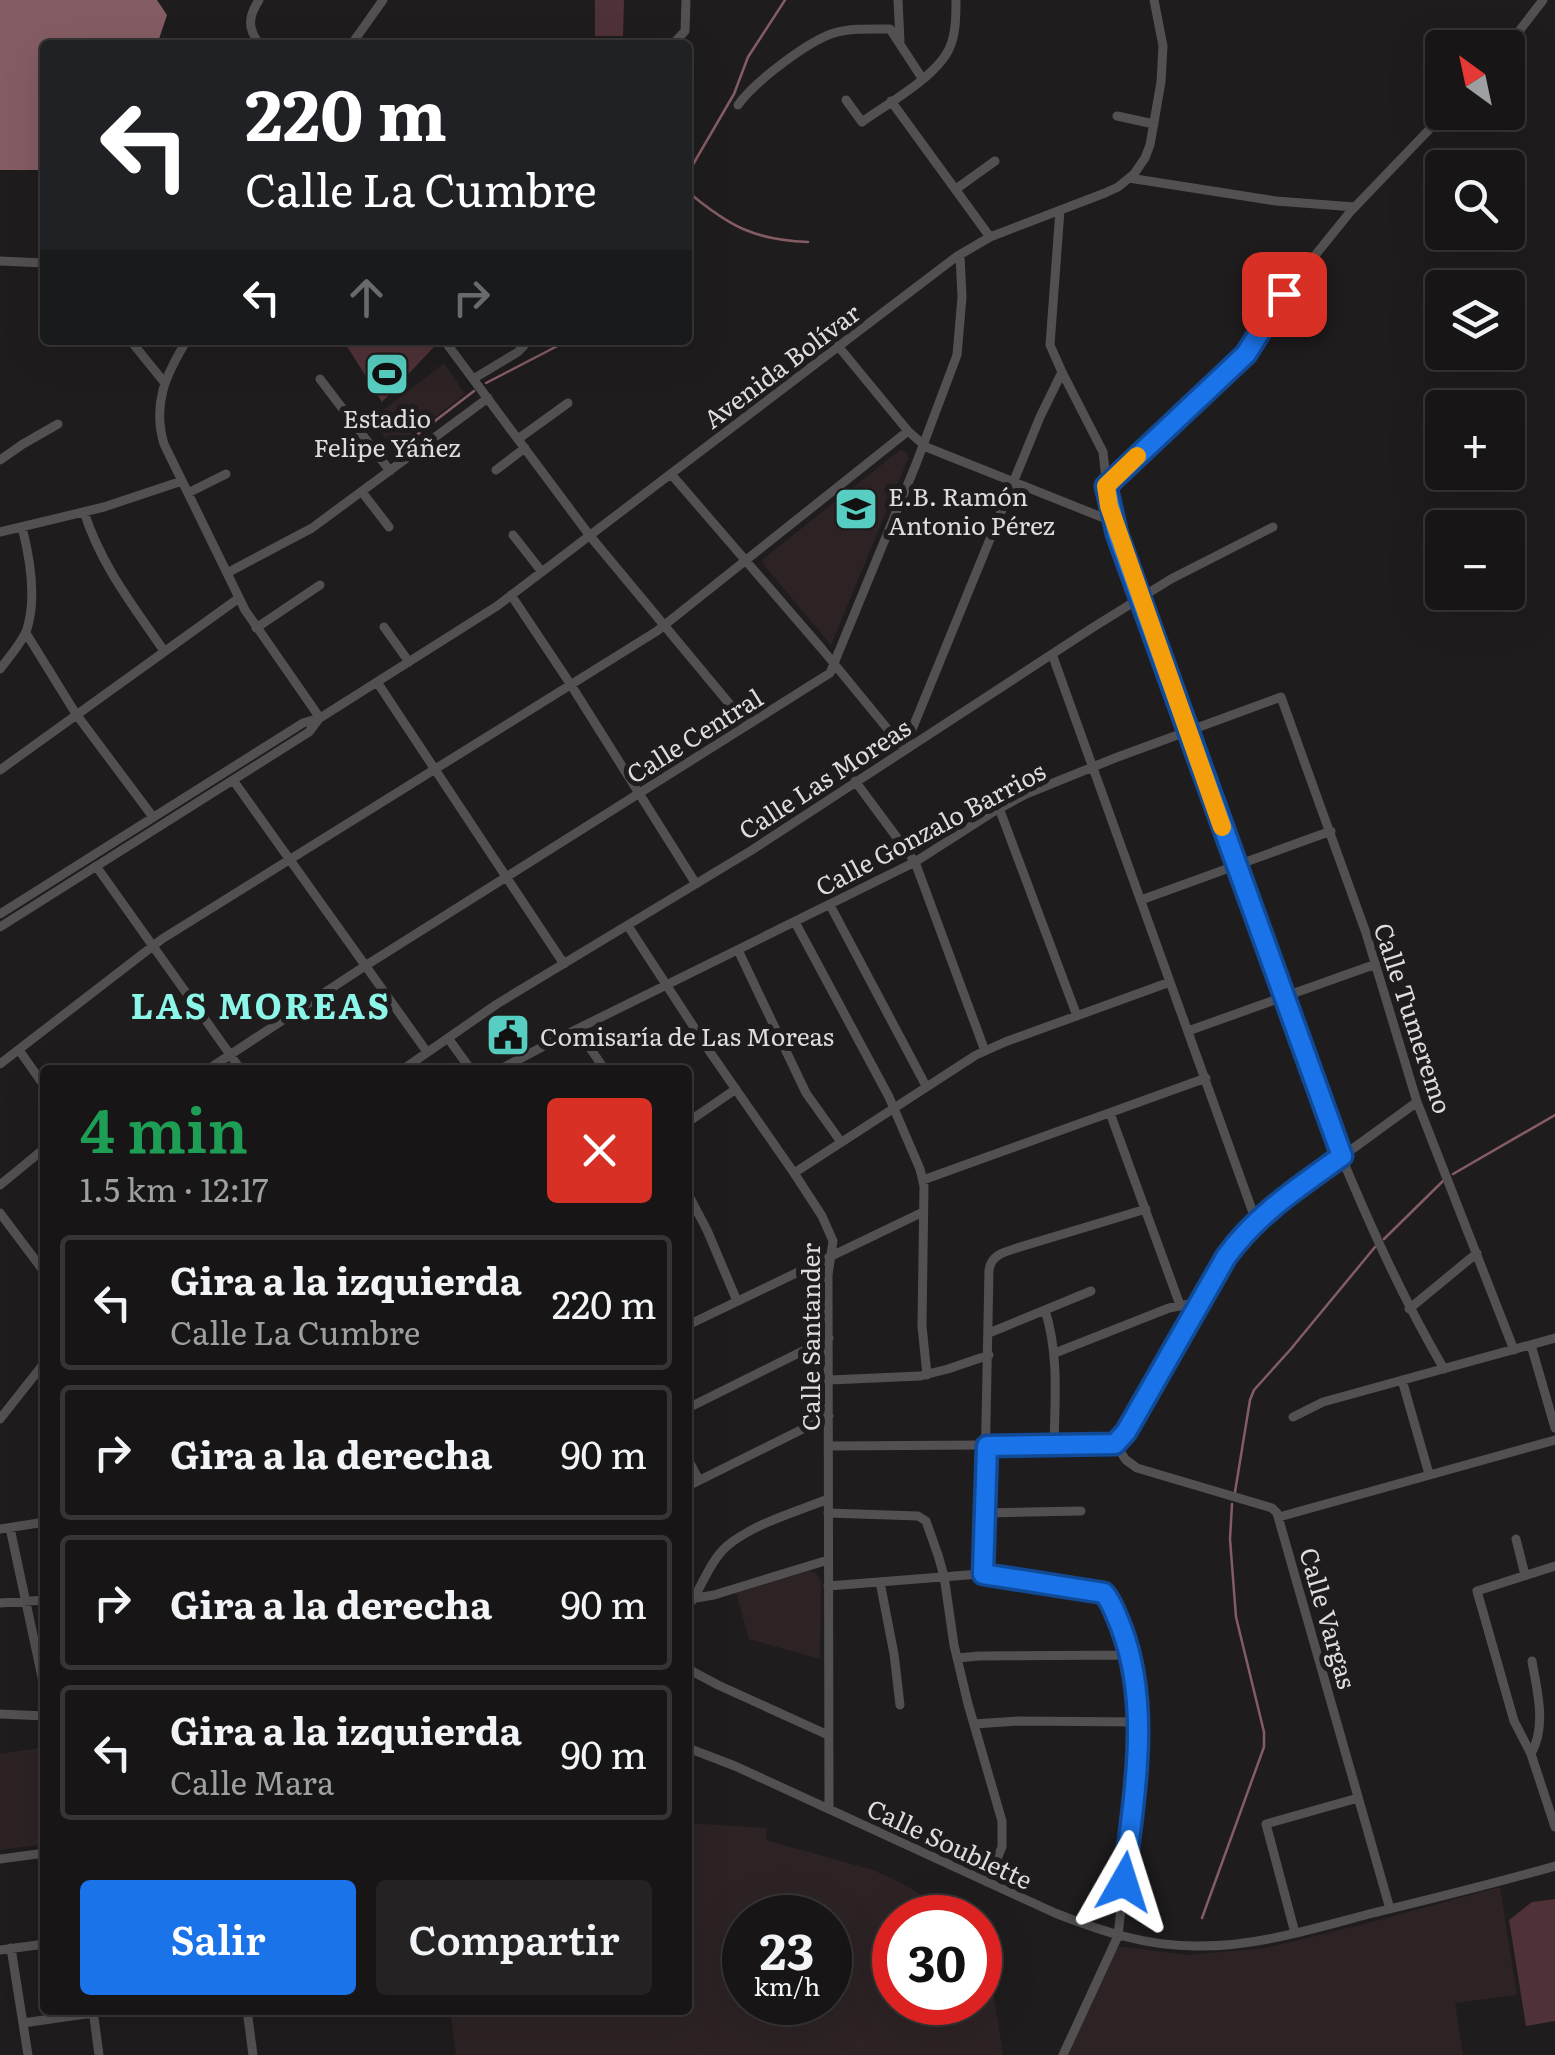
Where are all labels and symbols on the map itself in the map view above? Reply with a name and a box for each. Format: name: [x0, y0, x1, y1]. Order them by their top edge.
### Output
north arrow: [1425, 30, 1525, 130]
pin: [1242, 252, 1327, 337]
street label: Avenida Bolívar: [695, 294, 867, 436]
sports icon: Estadio Felipe Yáñez: [364, 351, 410, 397]
place label: Estadio Felipe Yáñez: [313, 399, 461, 465]
place label: E.B. Ramón Antonio Pérez: [888, 477, 1055, 543]
school or university icon: E.B. Ramón Antonio Pérez: [833, 486, 879, 532]
street label: Calle Central: [619, 678, 769, 792]
street label: Calle Las Moreas: [731, 708, 917, 848]
street label: Calle Gonzalo Barrios: [808, 752, 1052, 904]
street label: Calle Tumeremo: [1366, 918, 1462, 1118]
district label: LAS MOREAS: [130, 978, 392, 1030]
public building icon: Comisaría de Las Moreas: [485, 1012, 531, 1058]
place label: Comisaría de Las Moreas: [540, 1017, 834, 1054]
street label: Calle Santander: [791, 1243, 828, 1431]
street label: Calle Vargas: [1291, 1543, 1367, 1693]
street label: Calle Soublette: [861, 1788, 1039, 1898]
position arrow: [1072, 1830, 1176, 1934]
speed limit sign: 30: [872, 1895, 1002, 2025]

